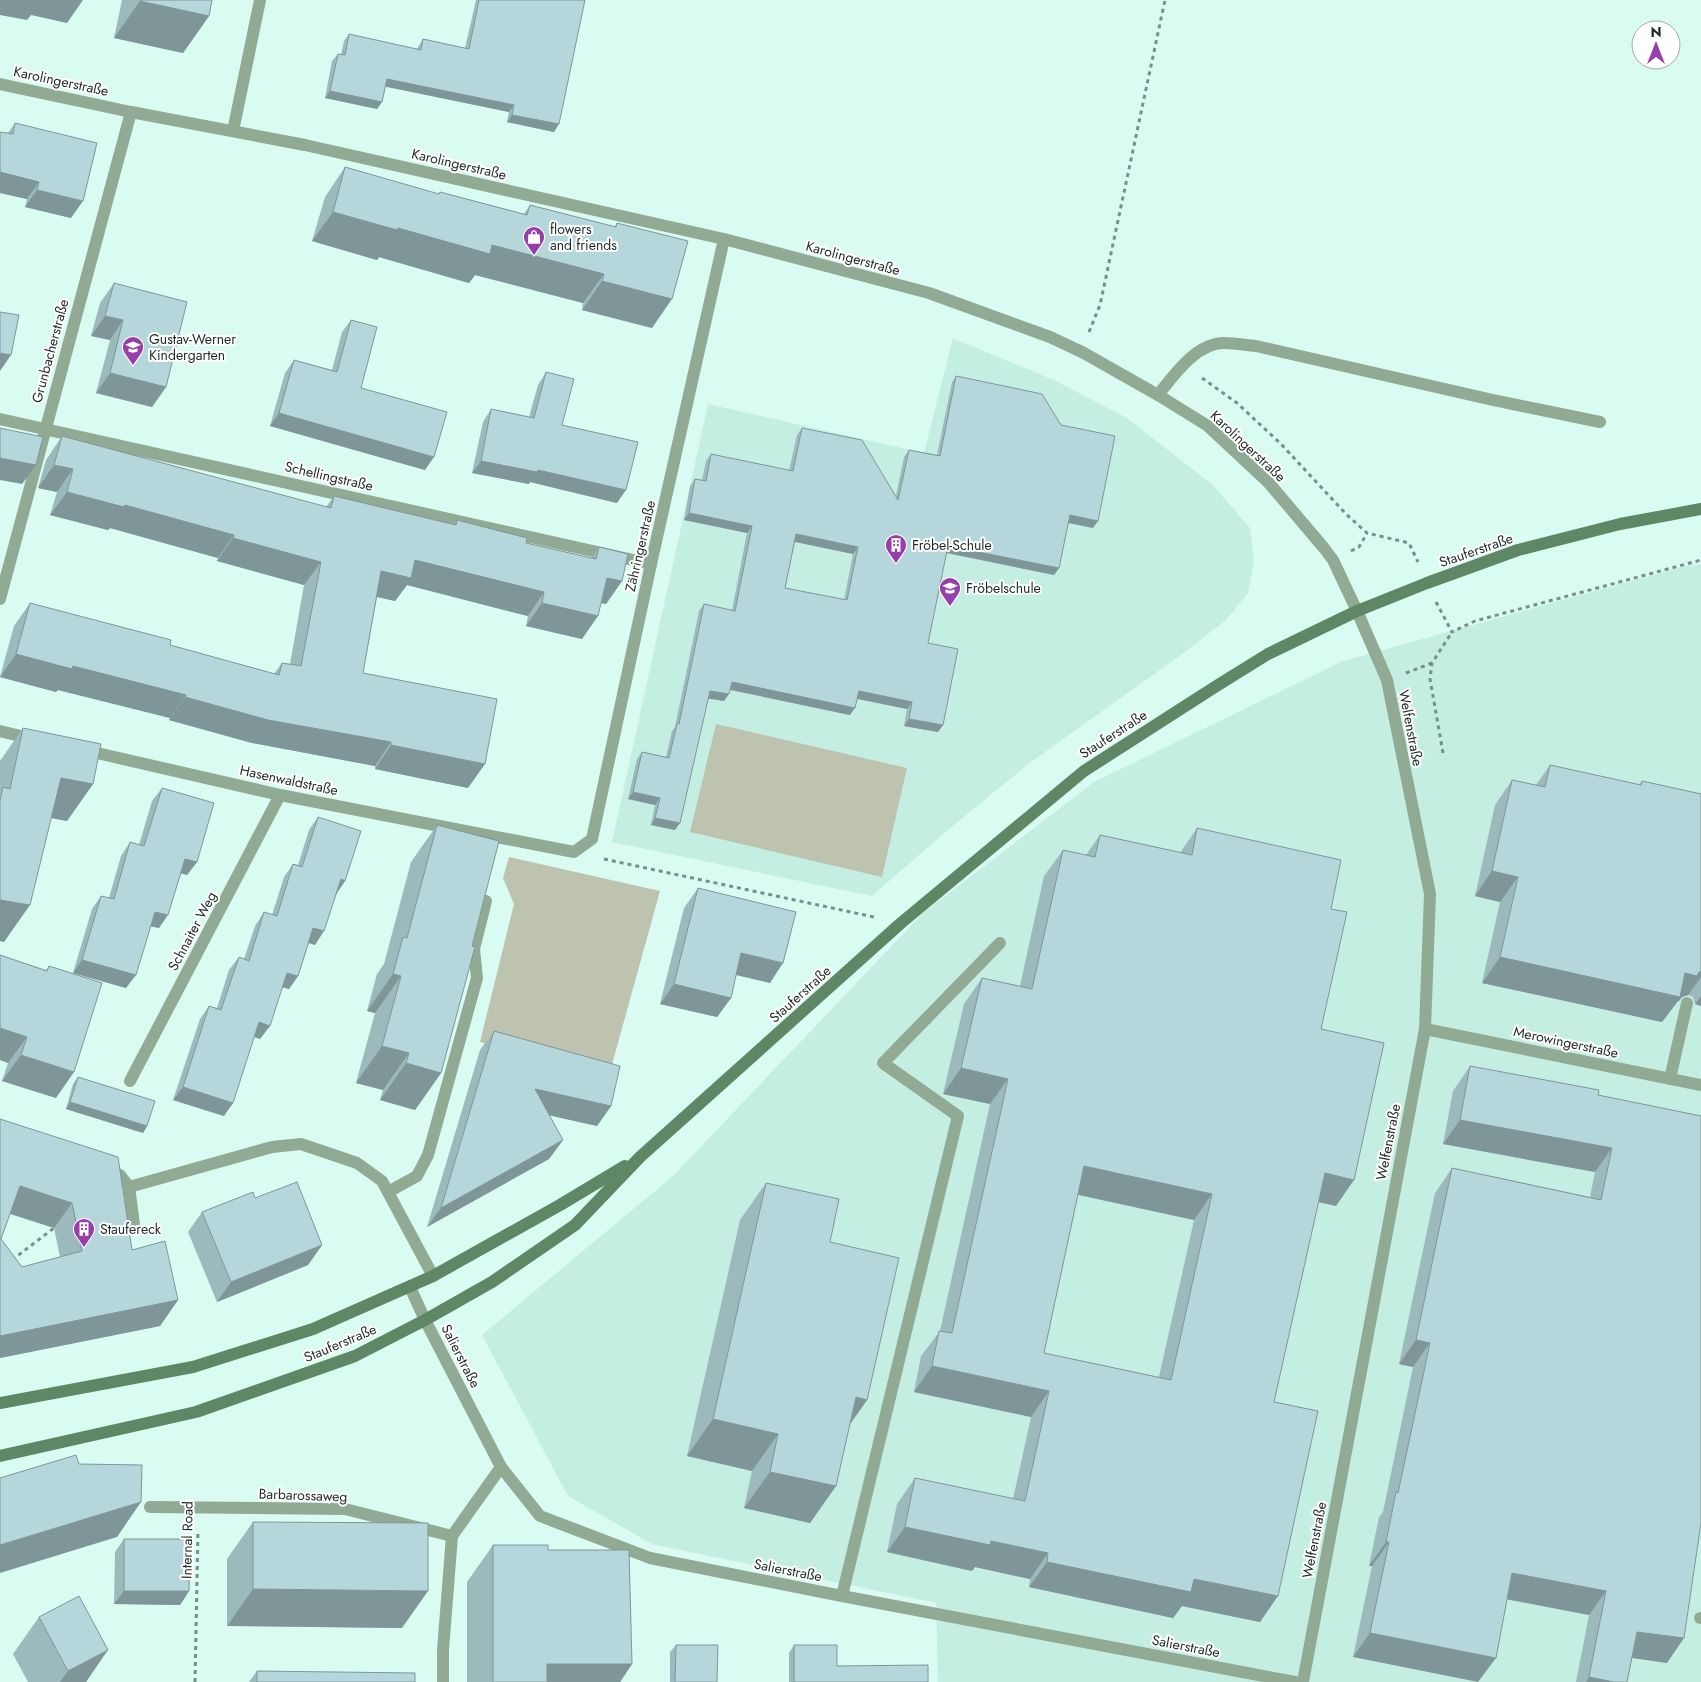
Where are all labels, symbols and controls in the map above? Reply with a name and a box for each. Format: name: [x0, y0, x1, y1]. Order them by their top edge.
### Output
north arrow: [1631, 20, 1681, 70]
text: N: [1650, 22, 1662, 42]
street label: Karolingerstraße: [12, 61, 110, 101]
street label: Karolingerstraße: [410, 143, 508, 185]
place label: flowers and friends: [550, 219, 617, 255]
shop icon: flowers and friends: [522, 225, 546, 256]
street label: Karolingerstraße: [804, 236, 902, 280]
street label: Grunbacherstraße: [27, 297, 73, 405]
place label: Gustav-Werner Kindergarten: [149, 329, 236, 365]
school or university icon: Gustav-Werner Kindergarten: [121, 335, 145, 366]
street label: Karolingerstraße: [1206, 406, 1290, 486]
street label: Schellingstraße: [283, 456, 375, 496]
street label: Zähringerstraße: [620, 498, 660, 594]
street label: Stauferstraße: [1436, 528, 1516, 572]
building icon: Fröbel-Schule: [884, 533, 908, 564]
place label: Fröbel-Schule: [912, 535, 992, 555]
school or university icon: Fröbelschule: [938, 576, 962, 607]
place label: Fröbelschule: [966, 578, 1041, 598]
street label: Welfenstraße: [1394, 688, 1428, 768]
street label: Stauferstraße: [1075, 705, 1151, 763]
street label: Hasenwaldstraße: [238, 760, 340, 800]
street label: Schnaiter Weg: [163, 888, 221, 974]
street label: Stauferstraße: [765, 961, 835, 1027]
street label: Merowingerstraße: [1512, 1021, 1620, 1063]
street label: Welfenstraße: [1371, 1102, 1405, 1182]
building icon: Staufereck: [72, 1217, 96, 1248]
place label: Staufereck: [100, 1219, 162, 1239]
street label: Stauferstraße: [301, 1319, 379, 1367]
street label: Salierstraße: [436, 1321, 486, 1391]
street label: Barbarossaweg: [258, 1483, 348, 1507]
street label: Welfenstraße: [1297, 1500, 1331, 1580]
street label: Internal Road: [176, 1501, 198, 1579]
street label: Salierstraße: [752, 1554, 824, 1586]
street label: Salierstraße: [1150, 1630, 1222, 1662]

